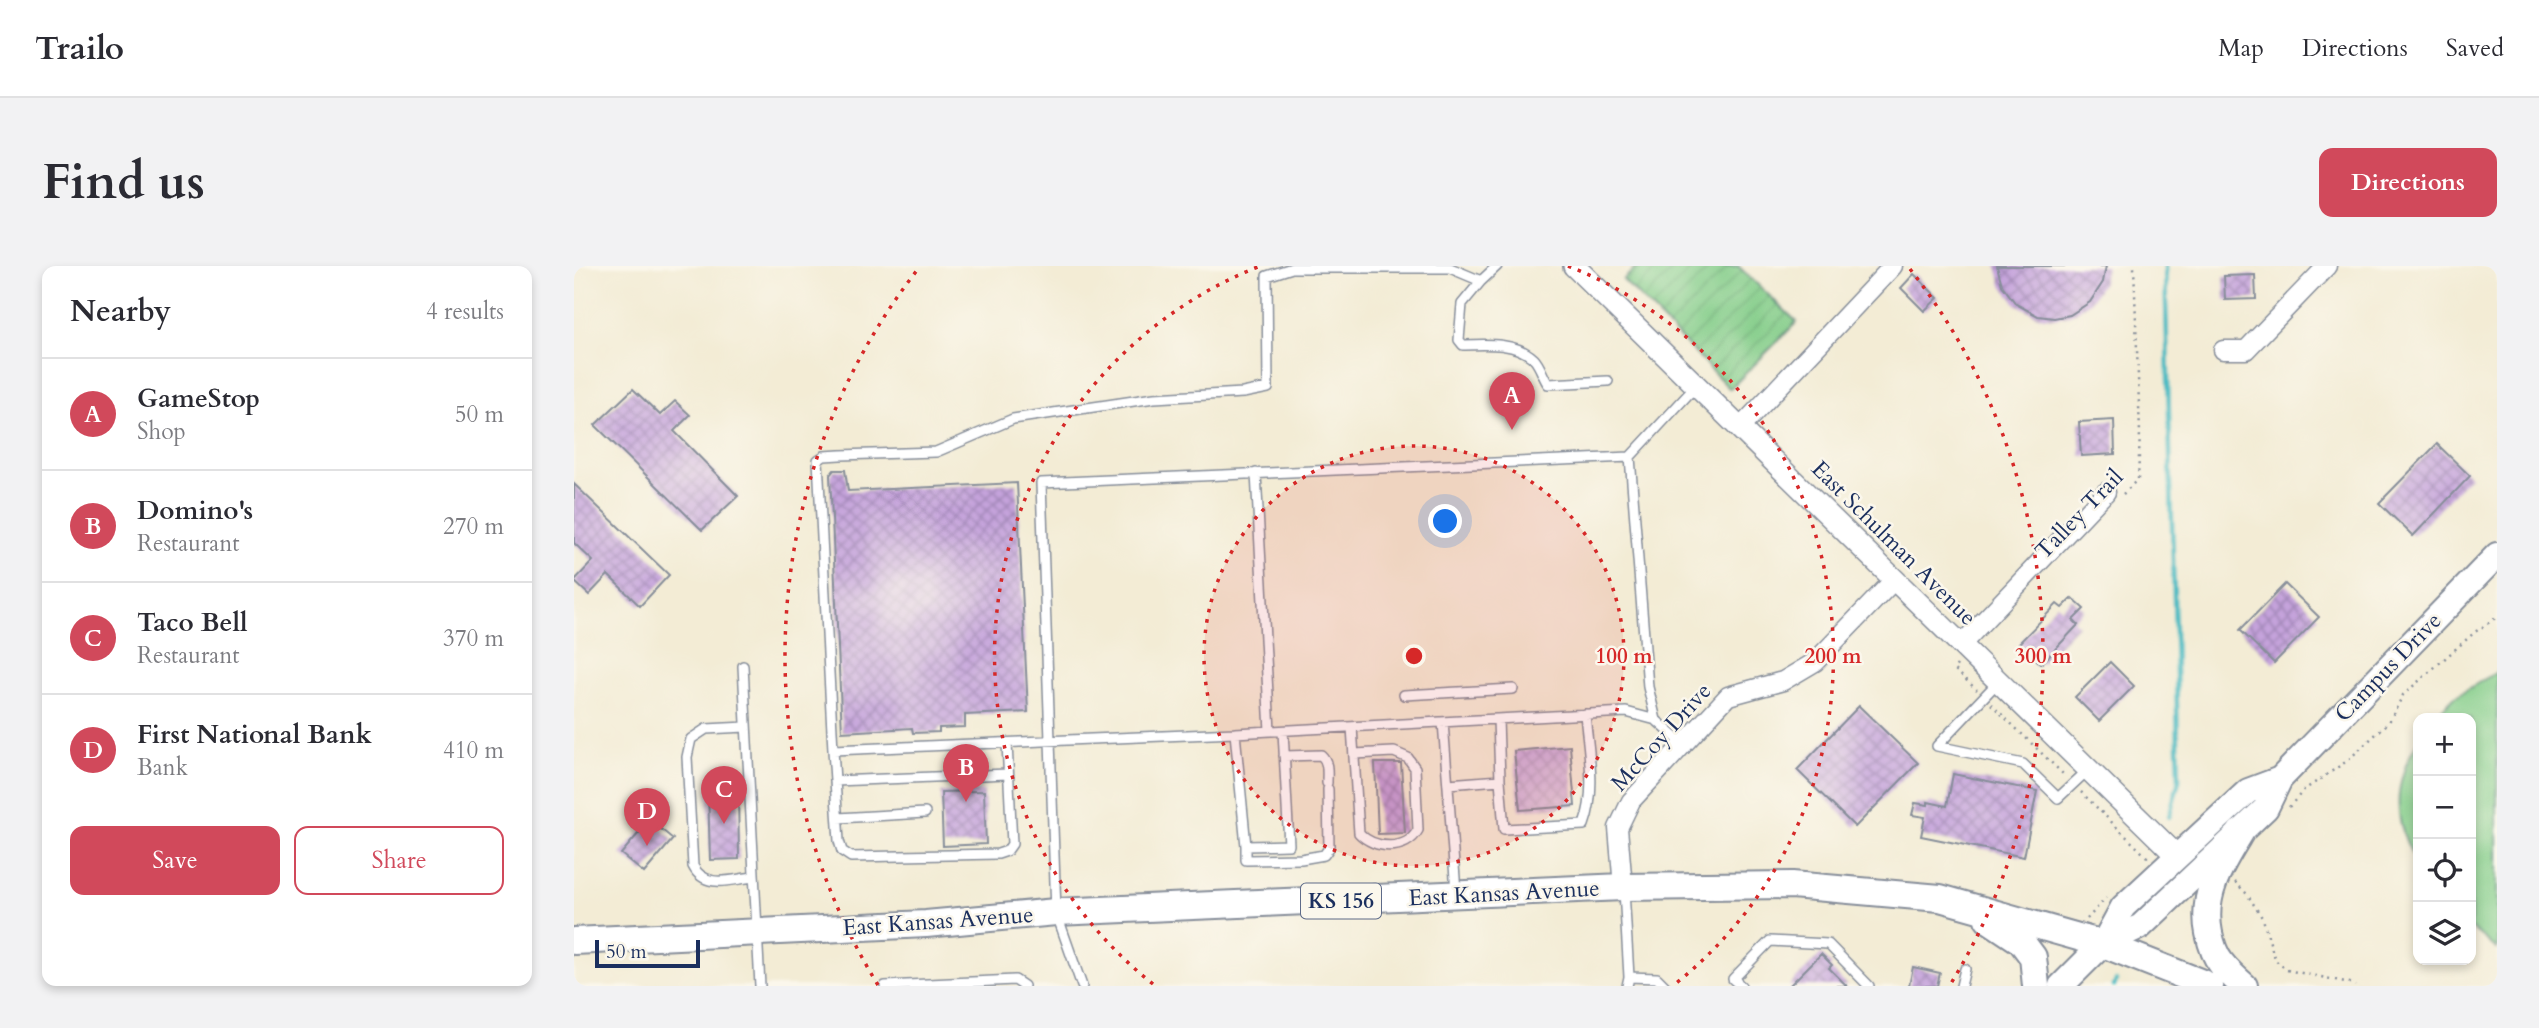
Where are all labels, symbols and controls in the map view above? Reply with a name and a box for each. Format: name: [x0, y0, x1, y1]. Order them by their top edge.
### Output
text: Trailo: [35, 26, 124, 71]
text: Map: [2218, 32, 2264, 65]
text: Directions: [2302, 32, 2408, 65]
text: Saved: [2446, 32, 2504, 65]
button: Directions: [2319, 148, 2497, 217]
text: Find us: [42, 149, 205, 216]
text: Nearby: [70, 291, 171, 332]
text: 4 results: [426, 296, 504, 327]
pin: A: [1489, 372, 1535, 430]
text: GameStop: [137, 381, 260, 416]
text: A: [84, 399, 102, 430]
text: 50 m: [455, 399, 504, 430]
text: Shop: [137, 416, 186, 447]
street label: East Schulman Avenue: [1805, 454, 1983, 632]
street label: Talley Trail: [2028, 462, 2130, 566]
text: Domino's: [137, 493, 253, 528]
your location: [1428, 504, 1462, 538]
text: B: [85, 511, 101, 542]
text: 270 m: [443, 511, 504, 542]
text: Restaurant: [137, 528, 240, 559]
text: Taco Bell: [137, 605, 248, 640]
street label: Campus Drive: [2328, 605, 2448, 729]
text: C: [84, 623, 102, 654]
text: 370 m: [443, 623, 504, 654]
text: Restaurant: [137, 640, 240, 671]
text: 100 m: [1595, 642, 1653, 671]
text: 200 m: [1804, 642, 1862, 671]
text: 300 m: [2014, 642, 2072, 671]
centre of rings: [1402, 644, 1426, 668]
street label: McCoy Drive: [1604, 676, 1718, 798]
map controls: [2413, 713, 2476, 965]
button: +: [2413, 713, 2476, 776]
text: First National Bank: [137, 717, 372, 752]
text: D: [83, 735, 103, 766]
text: 410 m: [443, 735, 504, 766]
pin: B: [943, 744, 989, 802]
text: Bank: [137, 752, 188, 783]
pin: C: [701, 766, 747, 824]
button: −: [2413, 776, 2476, 839]
pin: D: [624, 788, 670, 846]
button: Save: [70, 826, 280, 895]
button: Share: [294, 826, 504, 895]
button: locate: [2413, 839, 2476, 902]
street label: East Kansas Avenue: [1408, 873, 1600, 913]
road number: KS 156: [1301, 884, 1381, 918]
street label: East Kansas Avenue: [841, 899, 1035, 943]
button: layers: [2413, 902, 2476, 965]
scale bar: [595, 937, 700, 969]
text: 50 m: [606, 939, 647, 965]

